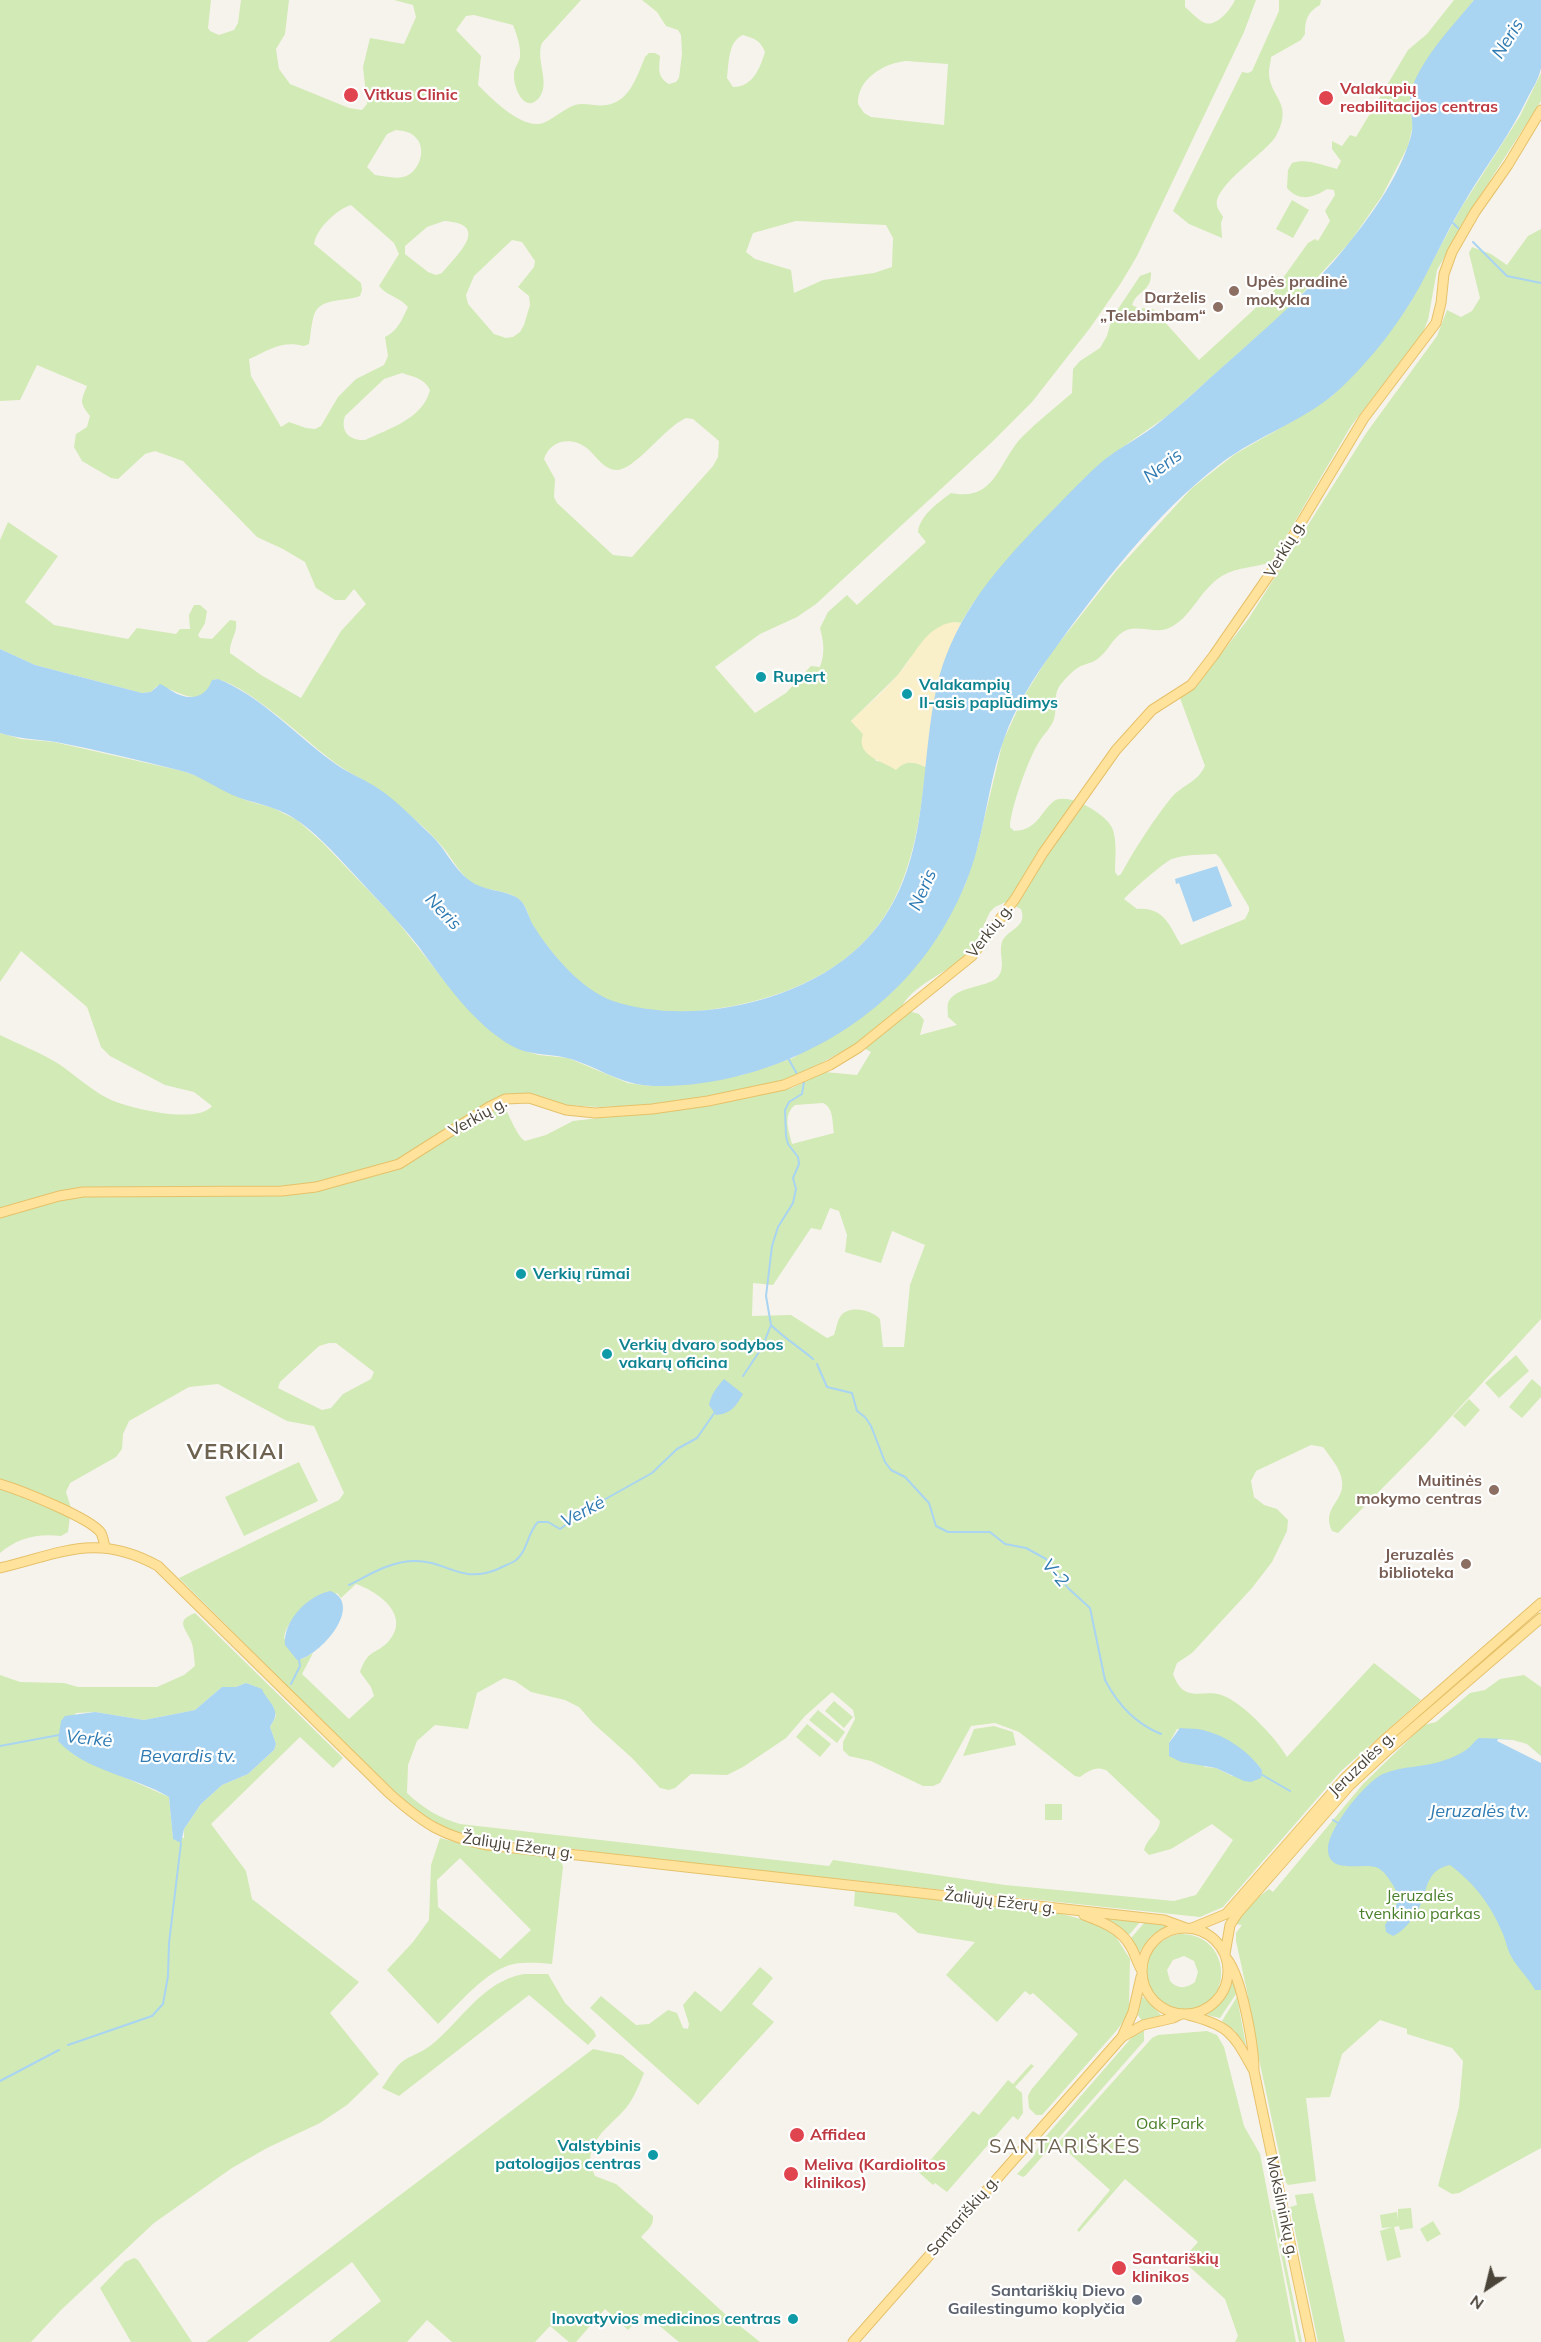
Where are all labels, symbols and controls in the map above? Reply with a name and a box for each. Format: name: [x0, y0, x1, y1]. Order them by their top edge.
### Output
water label: Neris: [1487, 15, 1529, 63]
place label: Valakupių reabilitacijos centras: [1340, 79, 1498, 117]
place label: Vitkus Clinic: [364, 85, 458, 105]
marker: Vitkus Clinic: [342, 86, 360, 104]
marker: Valakupių reabilitacijos centras: [1317, 89, 1335, 107]
place label: Upės pradinė mokykla: [1246, 272, 1347, 310]
marker: Upės pradinė mokykla: [1227, 284, 1241, 298]
place label: Darželis „Telebimbam“: [1100, 288, 1206, 326]
marker: Darželis „Telebimbam“: [1211, 300, 1225, 314]
water label: Neris: [1139, 444, 1187, 488]
street label: Verkių g.: [1260, 517, 1310, 581]
place label: Rupert: [773, 667, 825, 687]
marker: Rupert: [754, 670, 768, 684]
place label: Valakampių II-asis paplūdimys: [919, 675, 1058, 713]
marker: Valakampių II-asis paplūdimys: [900, 687, 914, 701]
water label: Neris: [904, 866, 942, 914]
water label: Neris: [420, 889, 466, 935]
street label: Verkių g.: [963, 900, 1017, 962]
street label: Verkių g.: [446, 1093, 510, 1141]
place label: Verkių rūmai: [533, 1264, 630, 1284]
marker: Verkių rūmai: [514, 1267, 528, 1281]
place label: Verkių dvaro sodybos vakarų oficina: [619, 1335, 783, 1373]
marker: Verkių dvaro sodybos vakarų oficina: [600, 1347, 614, 1361]
district label: VERKIAI: [187, 1439, 285, 1465]
place label: Muitinės mokymo centras: [1356, 1471, 1482, 1509]
marker: Muitinės mokymo centras: [1487, 1483, 1501, 1497]
water label: Verkė: [557, 1492, 609, 1532]
place label: Jeruzalės biblioteka: [1379, 1545, 1454, 1583]
water label: V-2: [1037, 1555, 1073, 1591]
marker: Jeruzalės biblioteka: [1459, 1557, 1473, 1571]
water label: Verkė: [65, 1726, 113, 1752]
street label: Jeruzalės g.: [1325, 1728, 1399, 1800]
water label: Bevardis tv.: [140, 1746, 236, 1768]
water label: Jeruzalės tv.: [1429, 1801, 1529, 1823]
street label: Žaliųjų Ežerų g.: [461, 1829, 575, 1863]
street label: Žaliųjų Ežerų g.: [943, 1886, 1057, 1918]
park label: Jeruzalės tvenkinio parkas: [1359, 1886, 1481, 1924]
park label: Oak Park: [1136, 2114, 1204, 2134]
place label: Affidea: [810, 2125, 866, 2145]
marker: Affidea: [788, 2126, 806, 2144]
district label: SANTARIŠKĖS: [989, 2135, 1141, 2159]
place label: Valstybinis patologijos centras: [495, 2136, 641, 2174]
marker: Valstybinis patologijos centras: [646, 2148, 660, 2162]
street label: Mokslininkų g.: [1262, 2154, 1302, 2260]
place label: Meliva (Kardiolitos klinikos): [804, 2155, 946, 2193]
marker: Meliva (Kardiolitos klinikos): [782, 2165, 800, 2183]
street label: Santariškių g.: [923, 2172, 1003, 2260]
place label: Santariškių klinikos: [1132, 2249, 1219, 2287]
north arrow: [1457, 2258, 1517, 2318]
marker: Santariškių klinikos: [1110, 2259, 1128, 2277]
place label: Santariškių Dievo Gailestingumo koplyčia: [948, 2281, 1125, 2319]
text: N: [1466, 2291, 1487, 2314]
marker: Santariškių Dievo Gailestingumo koplyčia: [1130, 2293, 1144, 2307]
place label: Inovatyvios medicinos centras: [551, 2309, 781, 2329]
marker: Inovatyvios medicinos centras: [786, 2312, 800, 2326]

